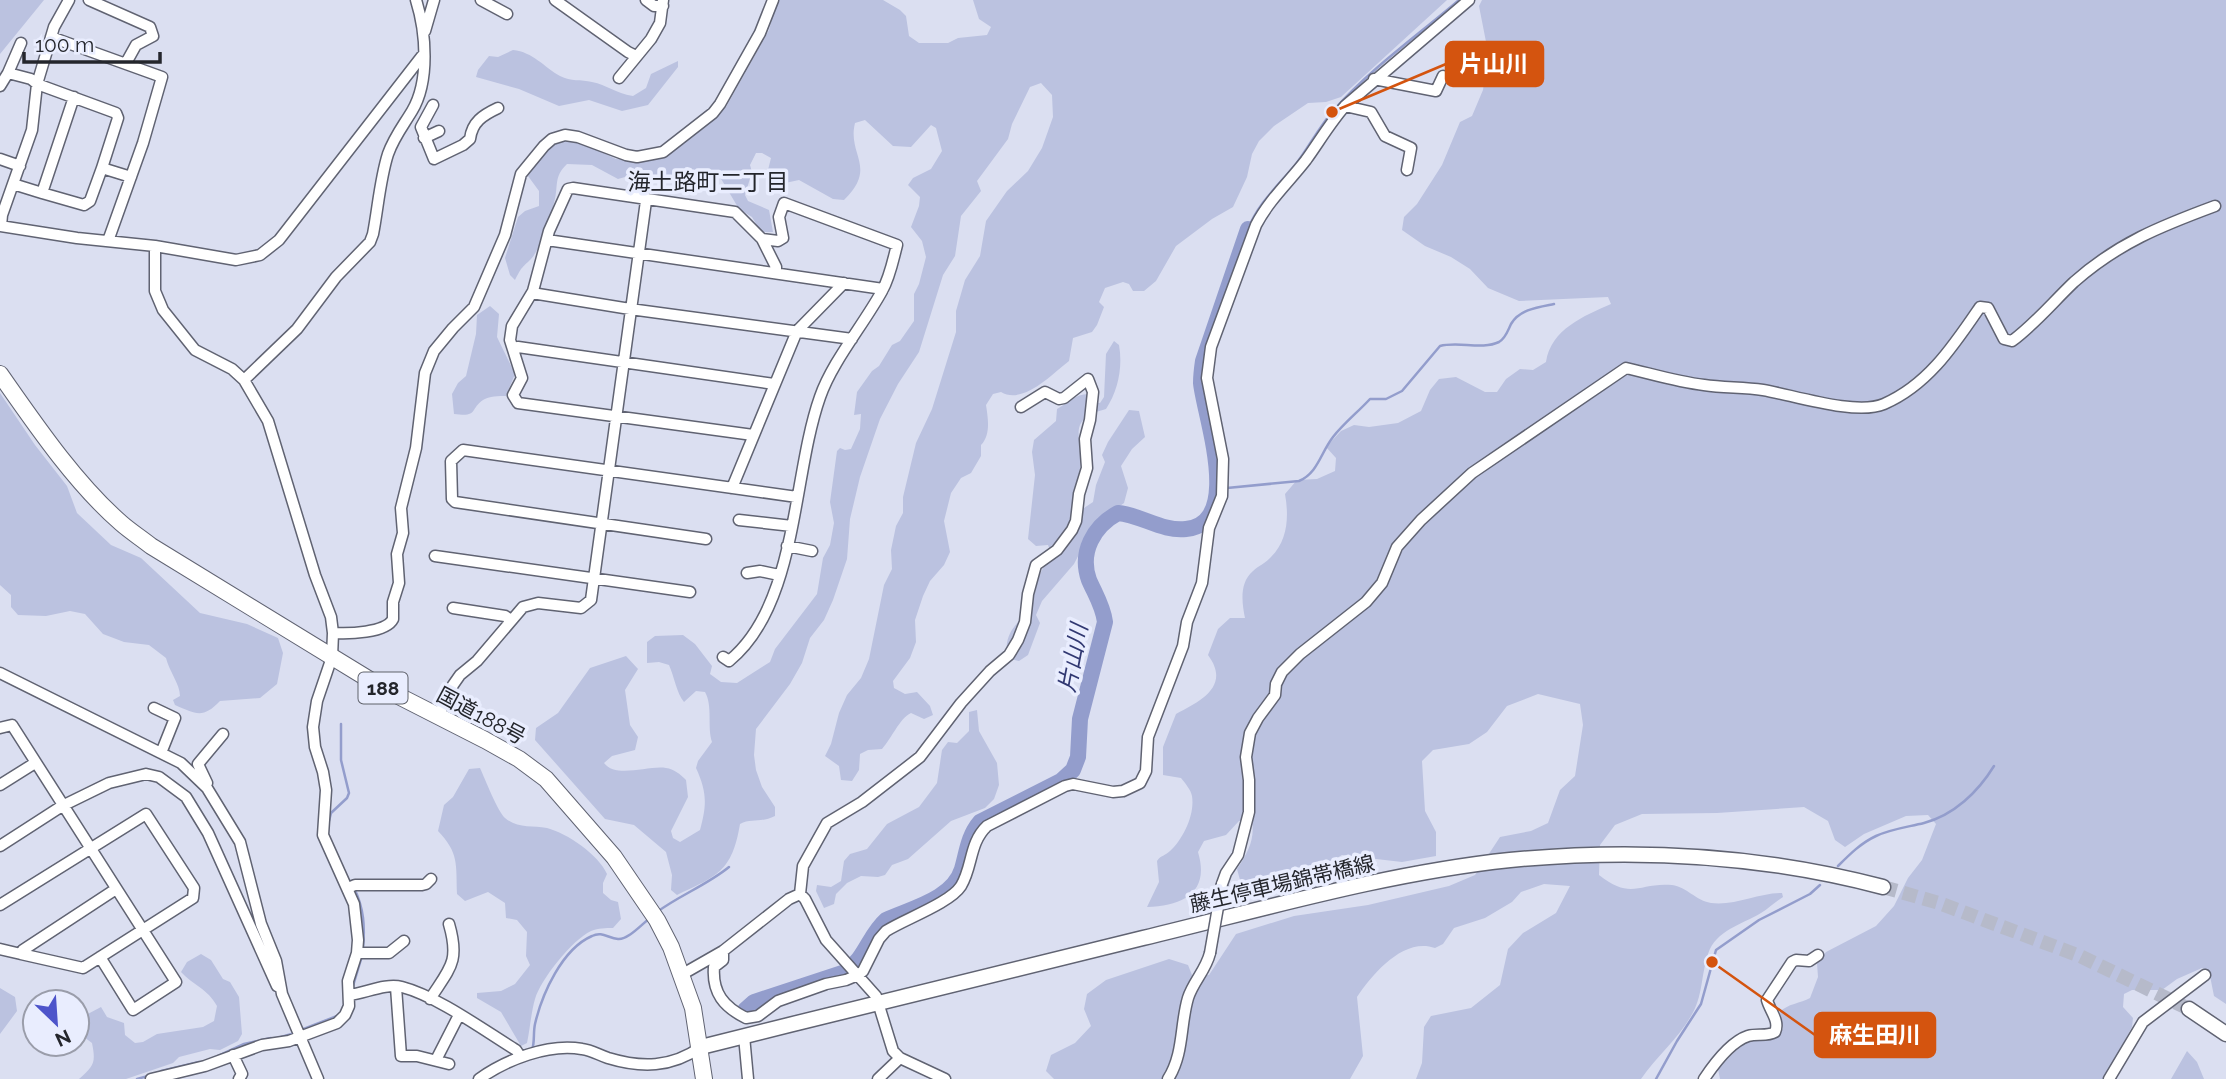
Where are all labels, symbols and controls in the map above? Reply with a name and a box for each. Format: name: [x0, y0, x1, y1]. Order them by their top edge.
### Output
scale bar: [24, 21, 161, 65]
text: 100 m: [35, 32, 94, 57]
callout: 片山川: [1446, 42, 1543, 86]
text: 片山川: [1460, 50, 1529, 77]
district label: 海土路町二丁目: [628, 168, 789, 195]
water label: 片山川: [1053, 619, 1093, 694]
road number: 188: [358, 673, 408, 704]
street label: 国道188号: [433, 682, 530, 749]
street label: 藤生停車場錦帯橋線: [1187, 850, 1377, 917]
north arrow: [21, 988, 91, 1058]
callout: 麻生田川: [1815, 1013, 1935, 1057]
text: 麻生田川: [1829, 1021, 1921, 1048]
text: N: [52, 1025, 74, 1051]

